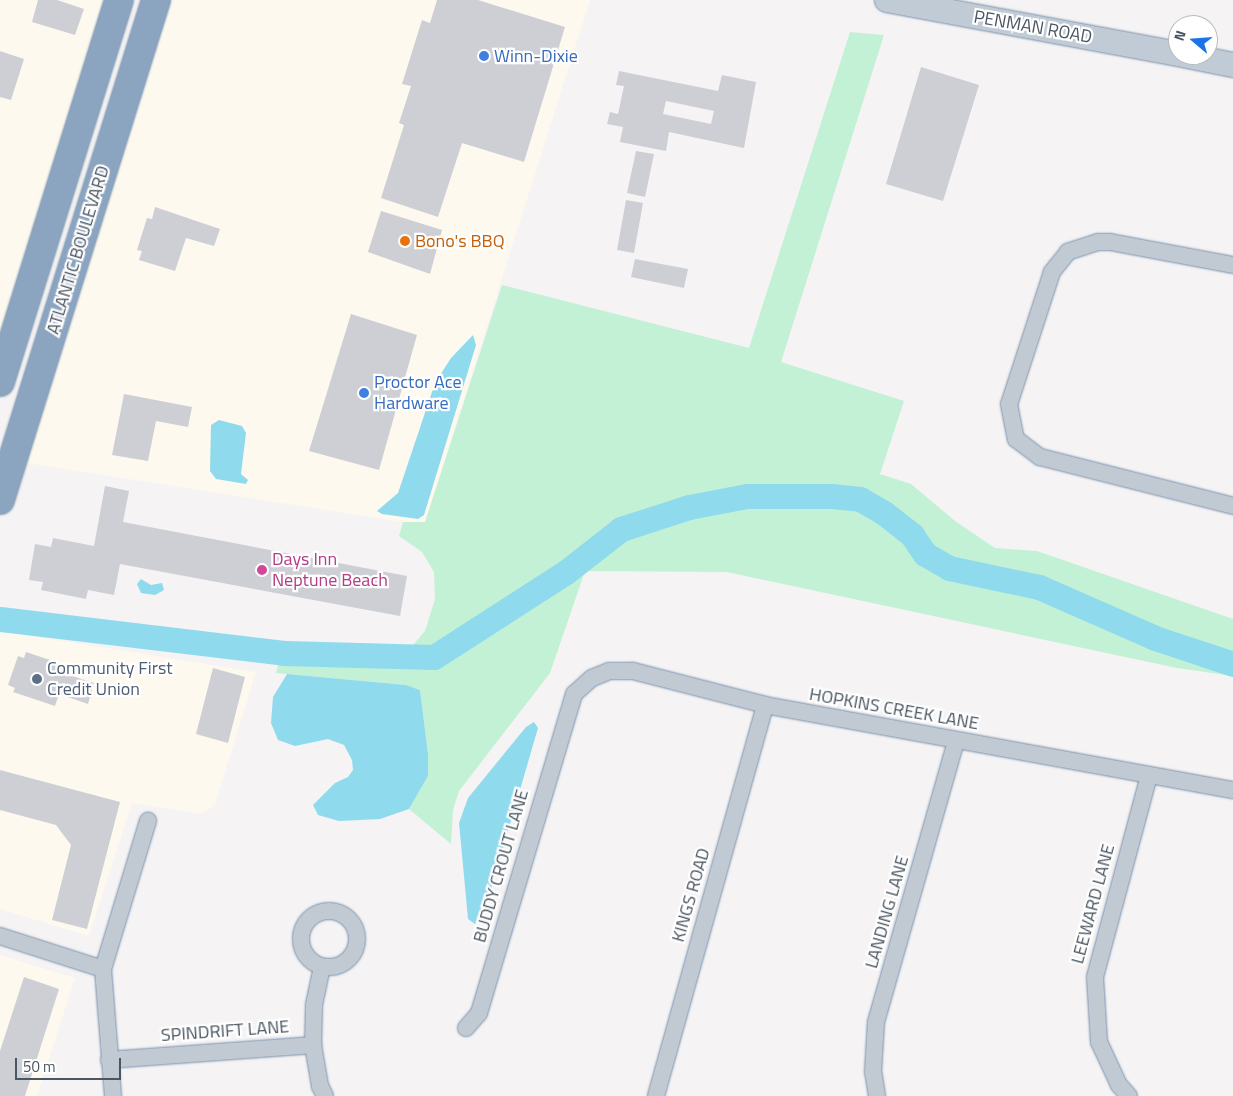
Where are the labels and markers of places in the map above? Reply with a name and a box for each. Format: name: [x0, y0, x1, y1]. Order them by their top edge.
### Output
place label: Winn-Dixie: [494, 45, 578, 67]
marker: Winn-Dixie: [478, 50, 490, 62]
place label: Bono's BBQ: [415, 230, 505, 252]
marker: Bono's BBQ: [399, 235, 411, 247]
place label: Proctor Ace Hardware: [374, 372, 462, 414]
marker: Proctor Ace Hardware: [358, 387, 370, 399]
place label: Days Inn Neptune Beach: [272, 549, 388, 592]
marker: Days Inn Neptune Beach: [256, 564, 268, 576]
place label: Community First Credit Union: [47, 658, 173, 701]
marker: Community First Credit Union: [31, 673, 43, 685]

